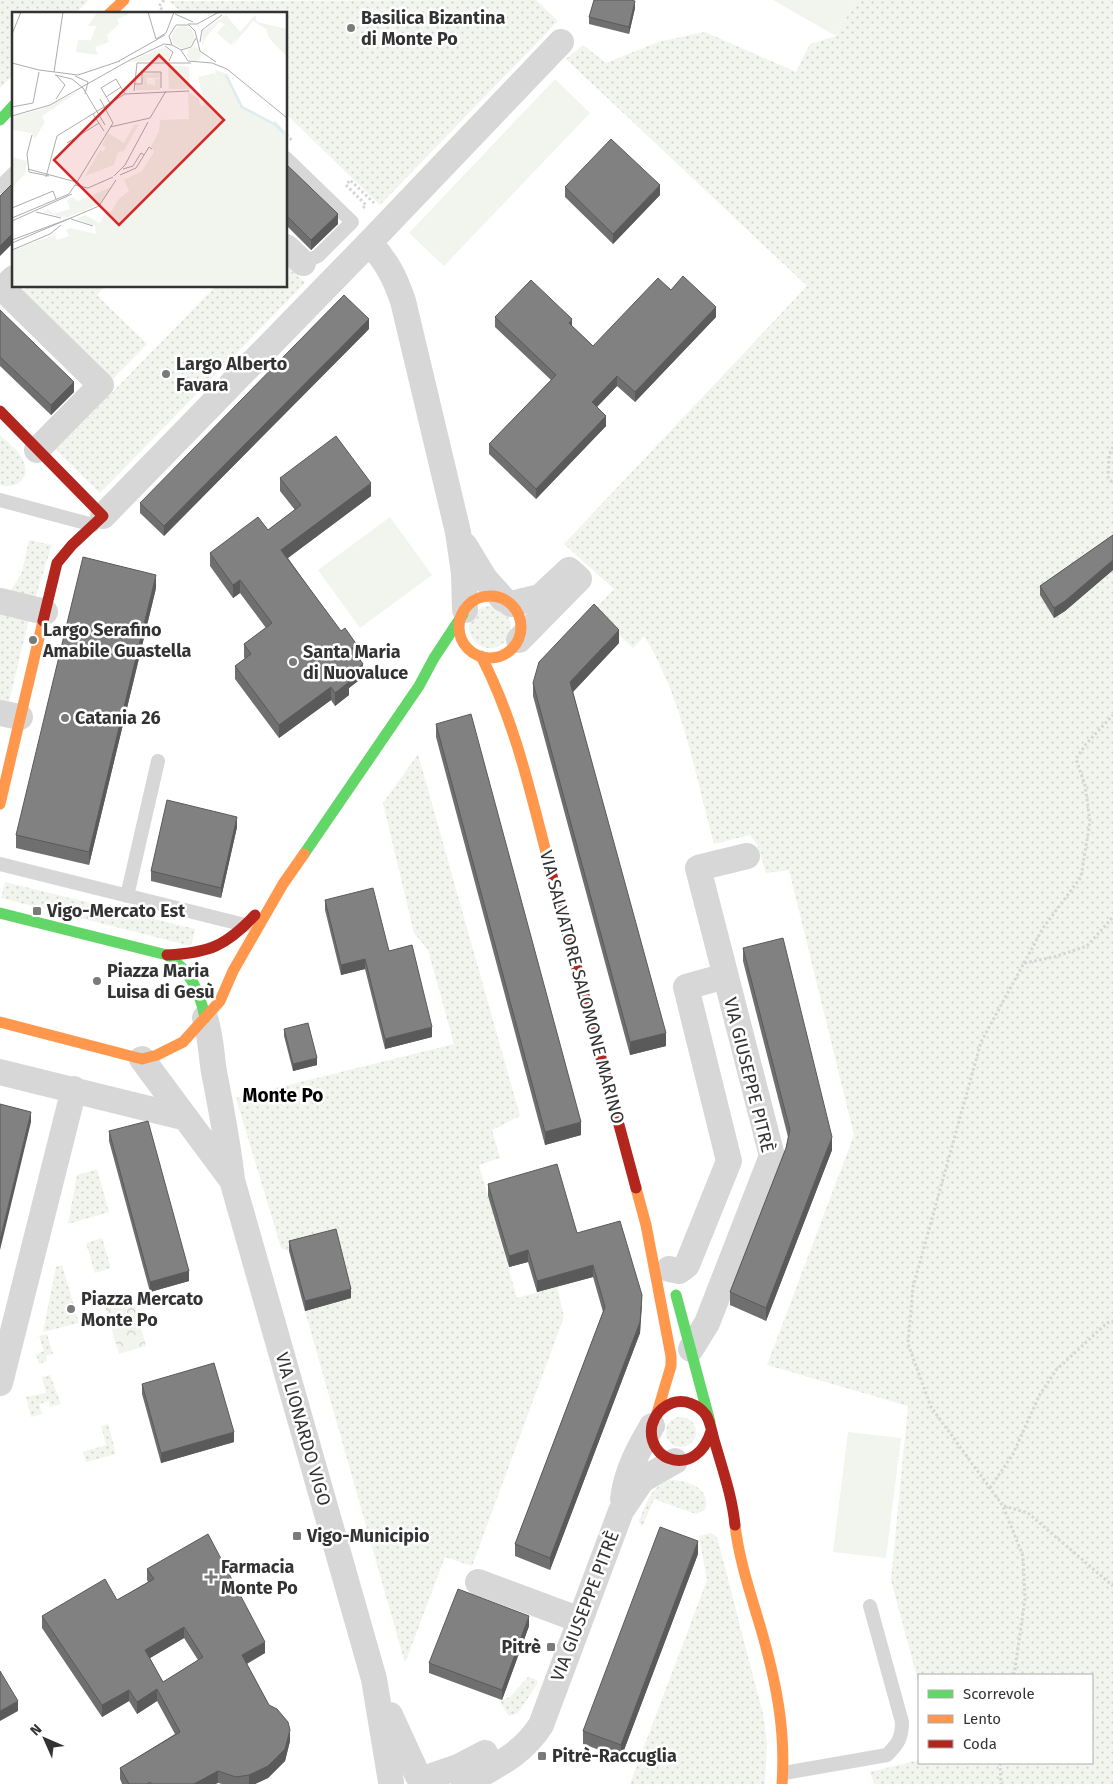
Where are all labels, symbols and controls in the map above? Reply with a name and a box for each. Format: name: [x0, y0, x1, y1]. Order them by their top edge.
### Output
place label: Basilica Bizantina di Monte Po: [361, 7, 505, 50]
inset map: [12, 12, 288, 288]
marker: Basilica Bizantina di Monte Po: [345, 22, 357, 34]
place label: Largo Alberto Favara: [176, 353, 287, 396]
marker: Largo Alberto Favara: [160, 368, 172, 380]
place label: Largo Serafino Amabile Guastella: [42, 619, 191, 662]
marker: Largo Serafino Amabile Guastella: [27, 634, 39, 646]
place label: Santa Maria di Nuovaluce: [303, 641, 408, 684]
marker: Santa Maria di Nuovaluce: [287, 656, 299, 668]
place label: Catania 26: [75, 707, 161, 729]
marker: Catania 26: [59, 712, 71, 724]
street label: VIA SALVATORE SALOMONE MARINO: [535, 848, 629, 1126]
place label: Vigo-Mercato Est: [46, 900, 186, 922]
marker: Vigo-Mercato Est: [31, 905, 43, 917]
place label: Piazza Maria Luisa di Gesù: [107, 960, 215, 1003]
marker: Piazza Maria Luisa di Gesù: [91, 975, 103, 987]
street label: VIA GIUSEPPE PITRÈ: [719, 995, 780, 1155]
district label: Monte Po: [243, 1084, 323, 1107]
place label: Piazza Mercato Monte Po: [81, 1288, 203, 1331]
marker: Piazza Mercato Monte Po: [65, 1303, 77, 1315]
street label: VIA LIONARDO VIGO: [271, 1350, 335, 1508]
place label: Vigo-Municipio: [306, 1525, 430, 1547]
street label: VIA GIUSEPPE PITRÈ: [545, 1527, 624, 1684]
marker: Vigo-Municipio: [291, 1530, 303, 1542]
place label: Farmacia Monte Po: [221, 1556, 298, 1599]
marker: Farmacia Monte Po: [205, 1571, 217, 1583]
place label: Pitrè: [502, 1636, 541, 1658]
marker: Pitrè: [545, 1641, 557, 1653]
legend: [918, 1674, 1093, 1764]
text: Scorrevole: [963, 1685, 1035, 1703]
text: Lento: [963, 1710, 1001, 1728]
north arrow: [20, 1714, 70, 1764]
text: N: [27, 1721, 45, 1739]
text: Coda: [963, 1735, 997, 1753]
place label: Pitrè-Raccuglia: [552, 1745, 677, 1767]
marker: Pitrè-Raccuglia: [536, 1750, 548, 1762]

